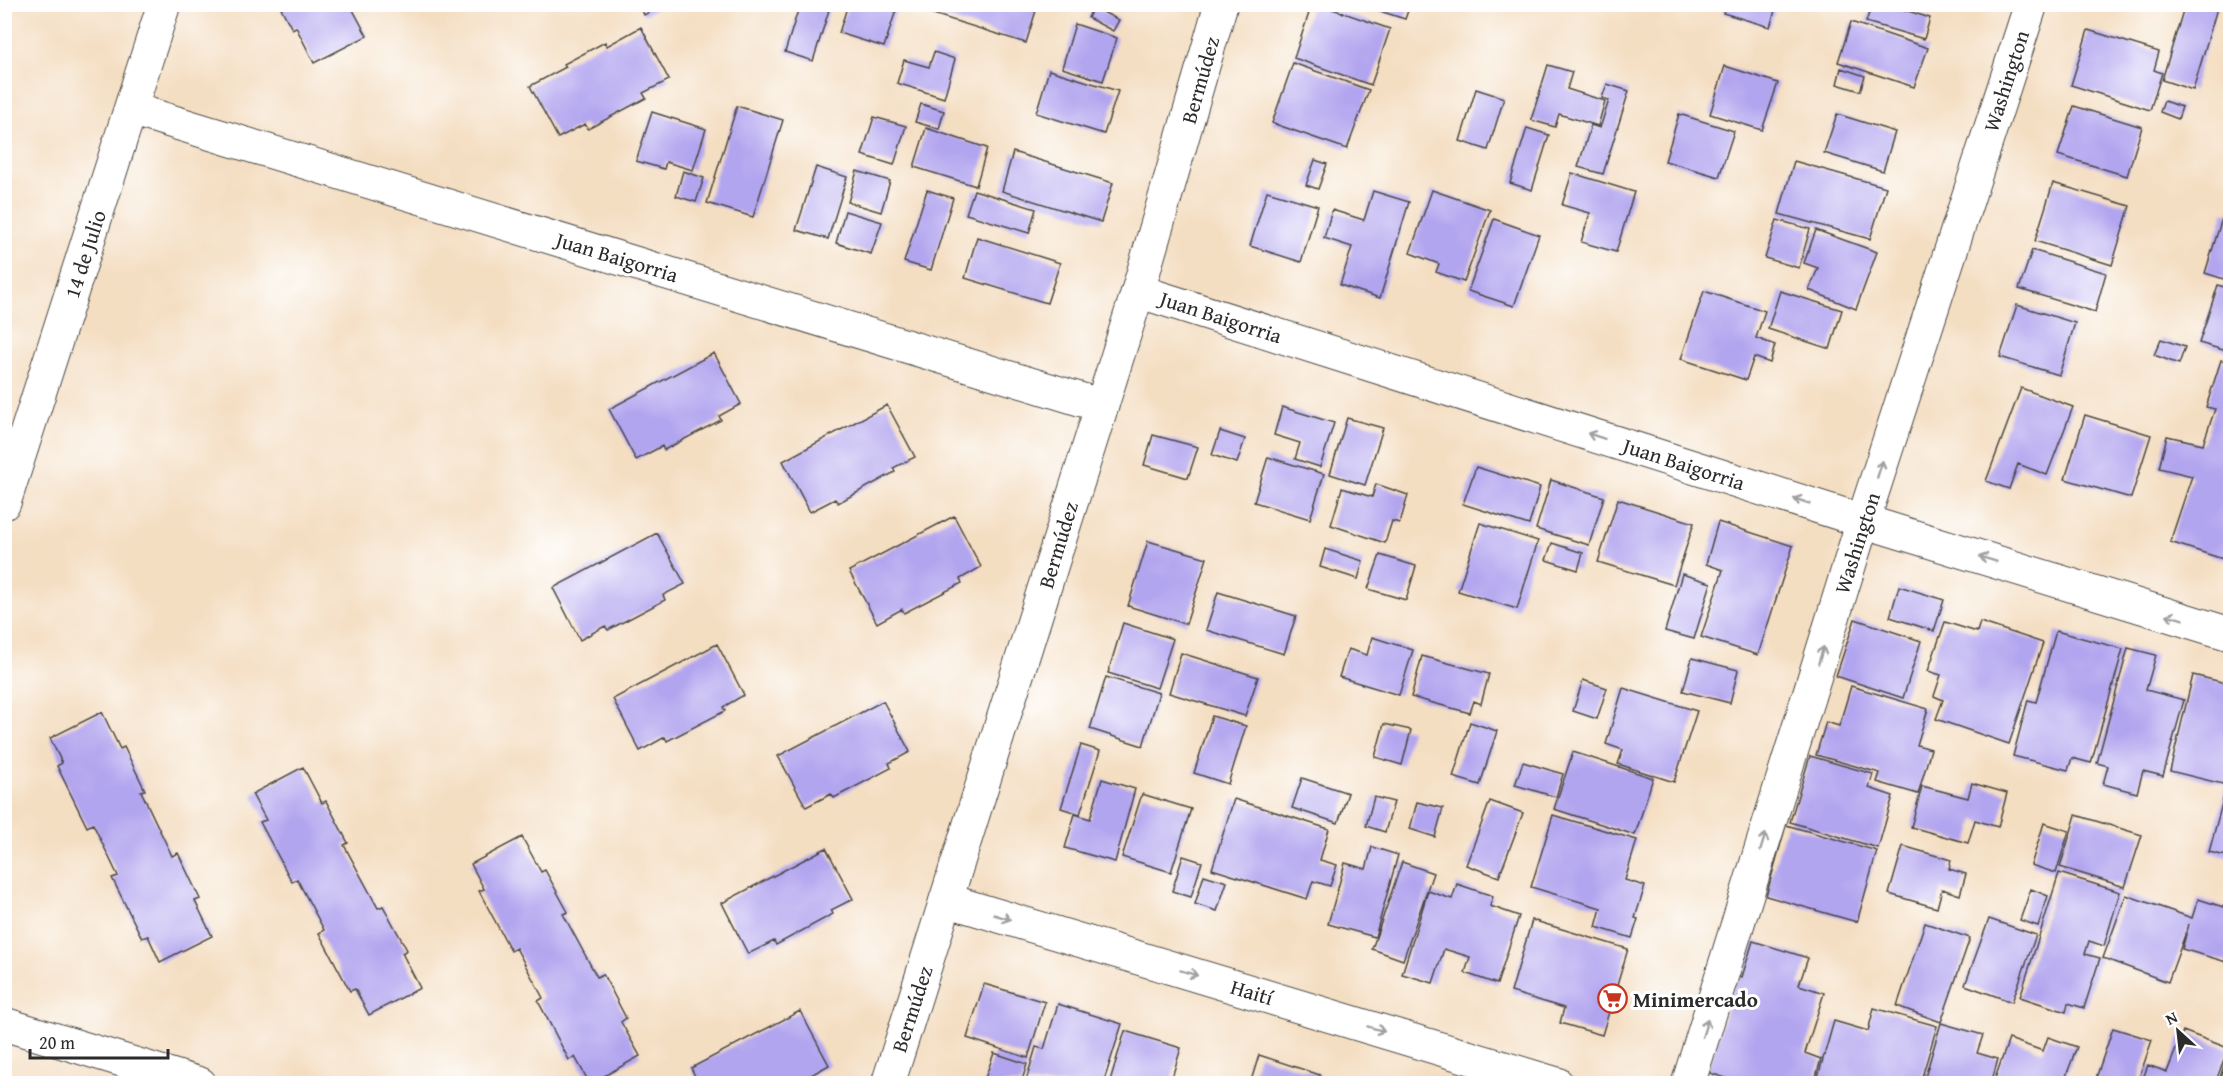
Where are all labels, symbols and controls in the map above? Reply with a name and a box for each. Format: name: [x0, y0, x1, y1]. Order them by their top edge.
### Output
street label: Washington: [1975, 26, 2037, 136]
street label: Bermúdez: [1173, 33, 1227, 127]
street label: 14 de Julio: [56, 206, 114, 302]
street label: Juan Baigorria: [549, 223, 682, 290]
street label: Juan Baigorria: [1153, 282, 1286, 351]
street label: Juan Baigorria: [1616, 429, 1749, 498]
one-way arrow: [1587, 430, 1606, 441]
one-way arrow: [1875, 460, 1886, 479]
street label: Washington: [1826, 488, 1888, 598]
one-way arrow: [1793, 495, 1812, 506]
street label: Bermúdez: [1030, 498, 1086, 592]
one-way arrow: [1979, 553, 1998, 564]
one-way arrow: [2166, 611, 2185, 622]
one-way arrow: [1817, 646, 1828, 665]
one-way arrow: [1758, 832, 1769, 851]
one-way arrow: [993, 912, 1012, 923]
street label: Bermúdez: [883, 962, 941, 1056]
one-way arrow: [1179, 968, 1198, 979]
street label: Haití: [1227, 971, 1278, 1013]
supermarket icon: Minimercado: [1596, 983, 1628, 1015]
place label: Minimercado: [1633, 984, 1758, 1015]
north arrow: [2148, 1001, 2208, 1061]
text: N: [2161, 1004, 2182, 1031]
one-way arrow: [1700, 1019, 1711, 1038]
scale bar: [30, 1022, 168, 1060]
one-way arrow: [1366, 1024, 1385, 1035]
text: 20 m: [39, 1029, 75, 1056]

